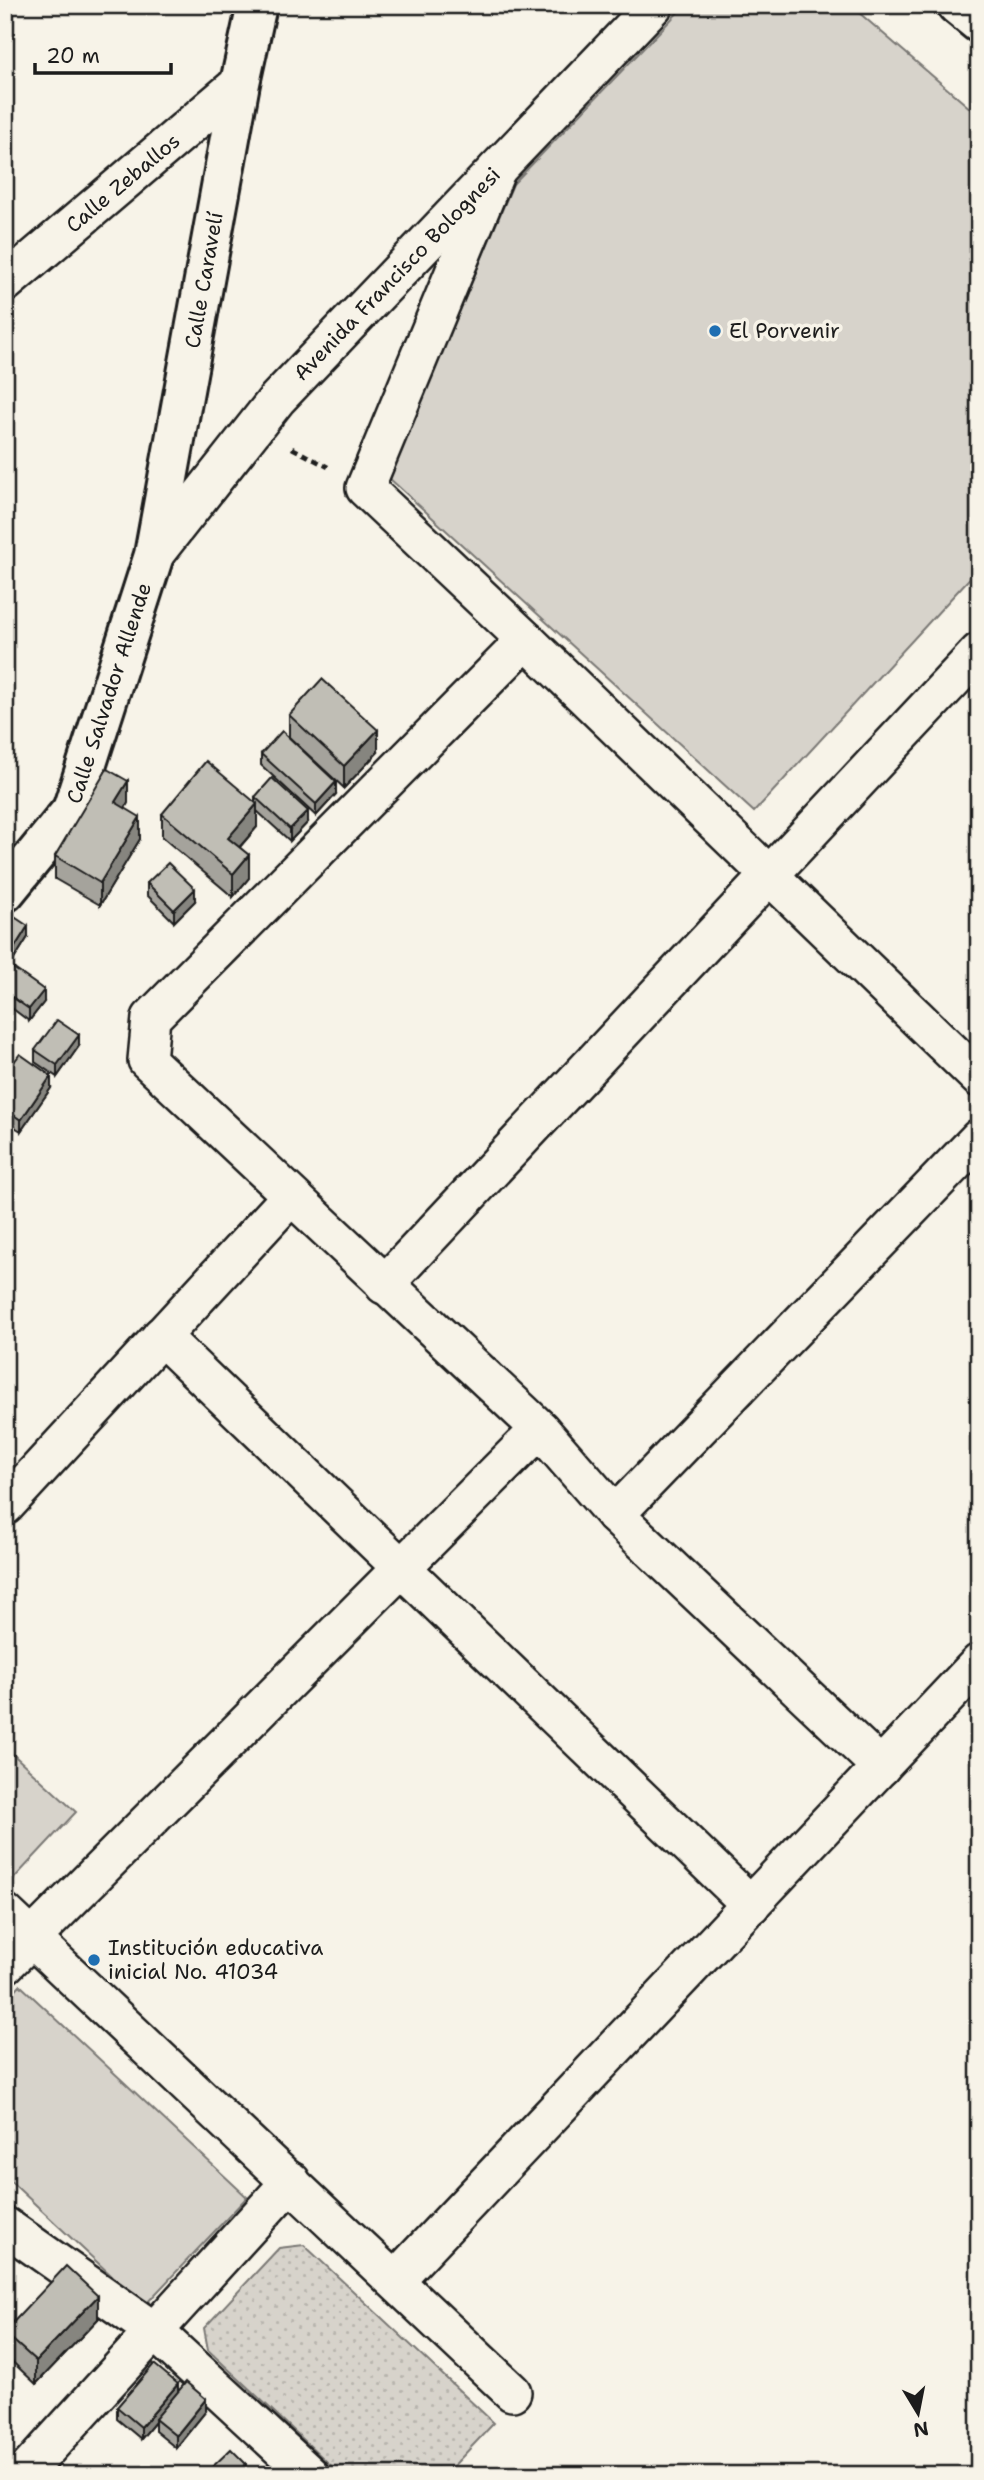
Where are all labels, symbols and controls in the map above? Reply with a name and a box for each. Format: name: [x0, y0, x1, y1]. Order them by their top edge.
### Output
scale bar: [35, 32, 172, 76]
text: 20 m: [46, 42, 100, 70]
street label: Calle Zeballos: [60, 127, 186, 239]
street label: Avenida Francisco Bolognesi: [287, 161, 507, 387]
street label: Calle Caravelí: [178, 210, 230, 350]
place label: El Porvenir: [729, 317, 840, 345]
marker: El Porvenir: [707, 323, 723, 339]
street label: Calle Salvador Allende: [60, 579, 158, 807]
place label: Institución educativa inicial No. 41034: [108, 1934, 323, 1986]
marker: Institución educativa inicial No. 41034: [86, 1952, 102, 1968]
north arrow: [883, 2378, 953, 2448]
text: N: [911, 2416, 930, 2443]

